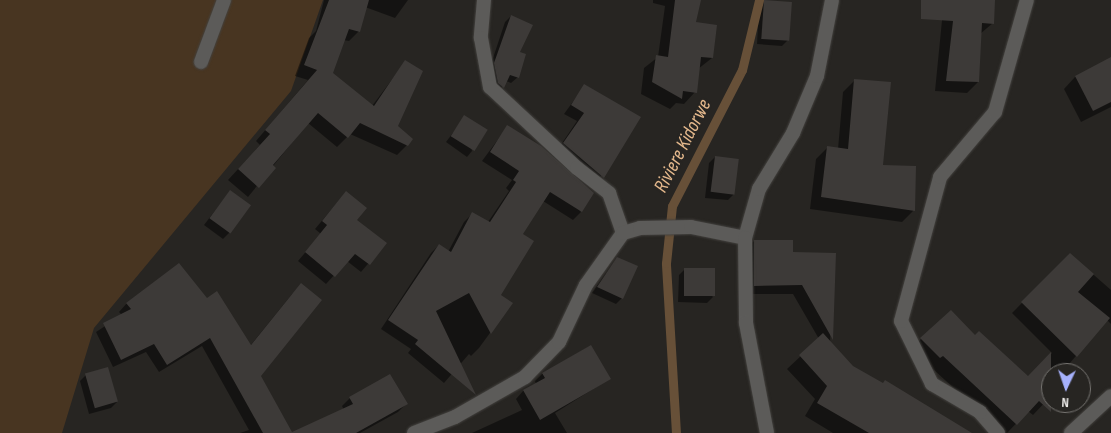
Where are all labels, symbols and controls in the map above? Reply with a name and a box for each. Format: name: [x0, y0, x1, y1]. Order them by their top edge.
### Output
water label: Riviere Kidorwe: [649, 95, 717, 197]
north arrow: [1041, 363, 1091, 413]
text: N: [1061, 394, 1069, 411]

